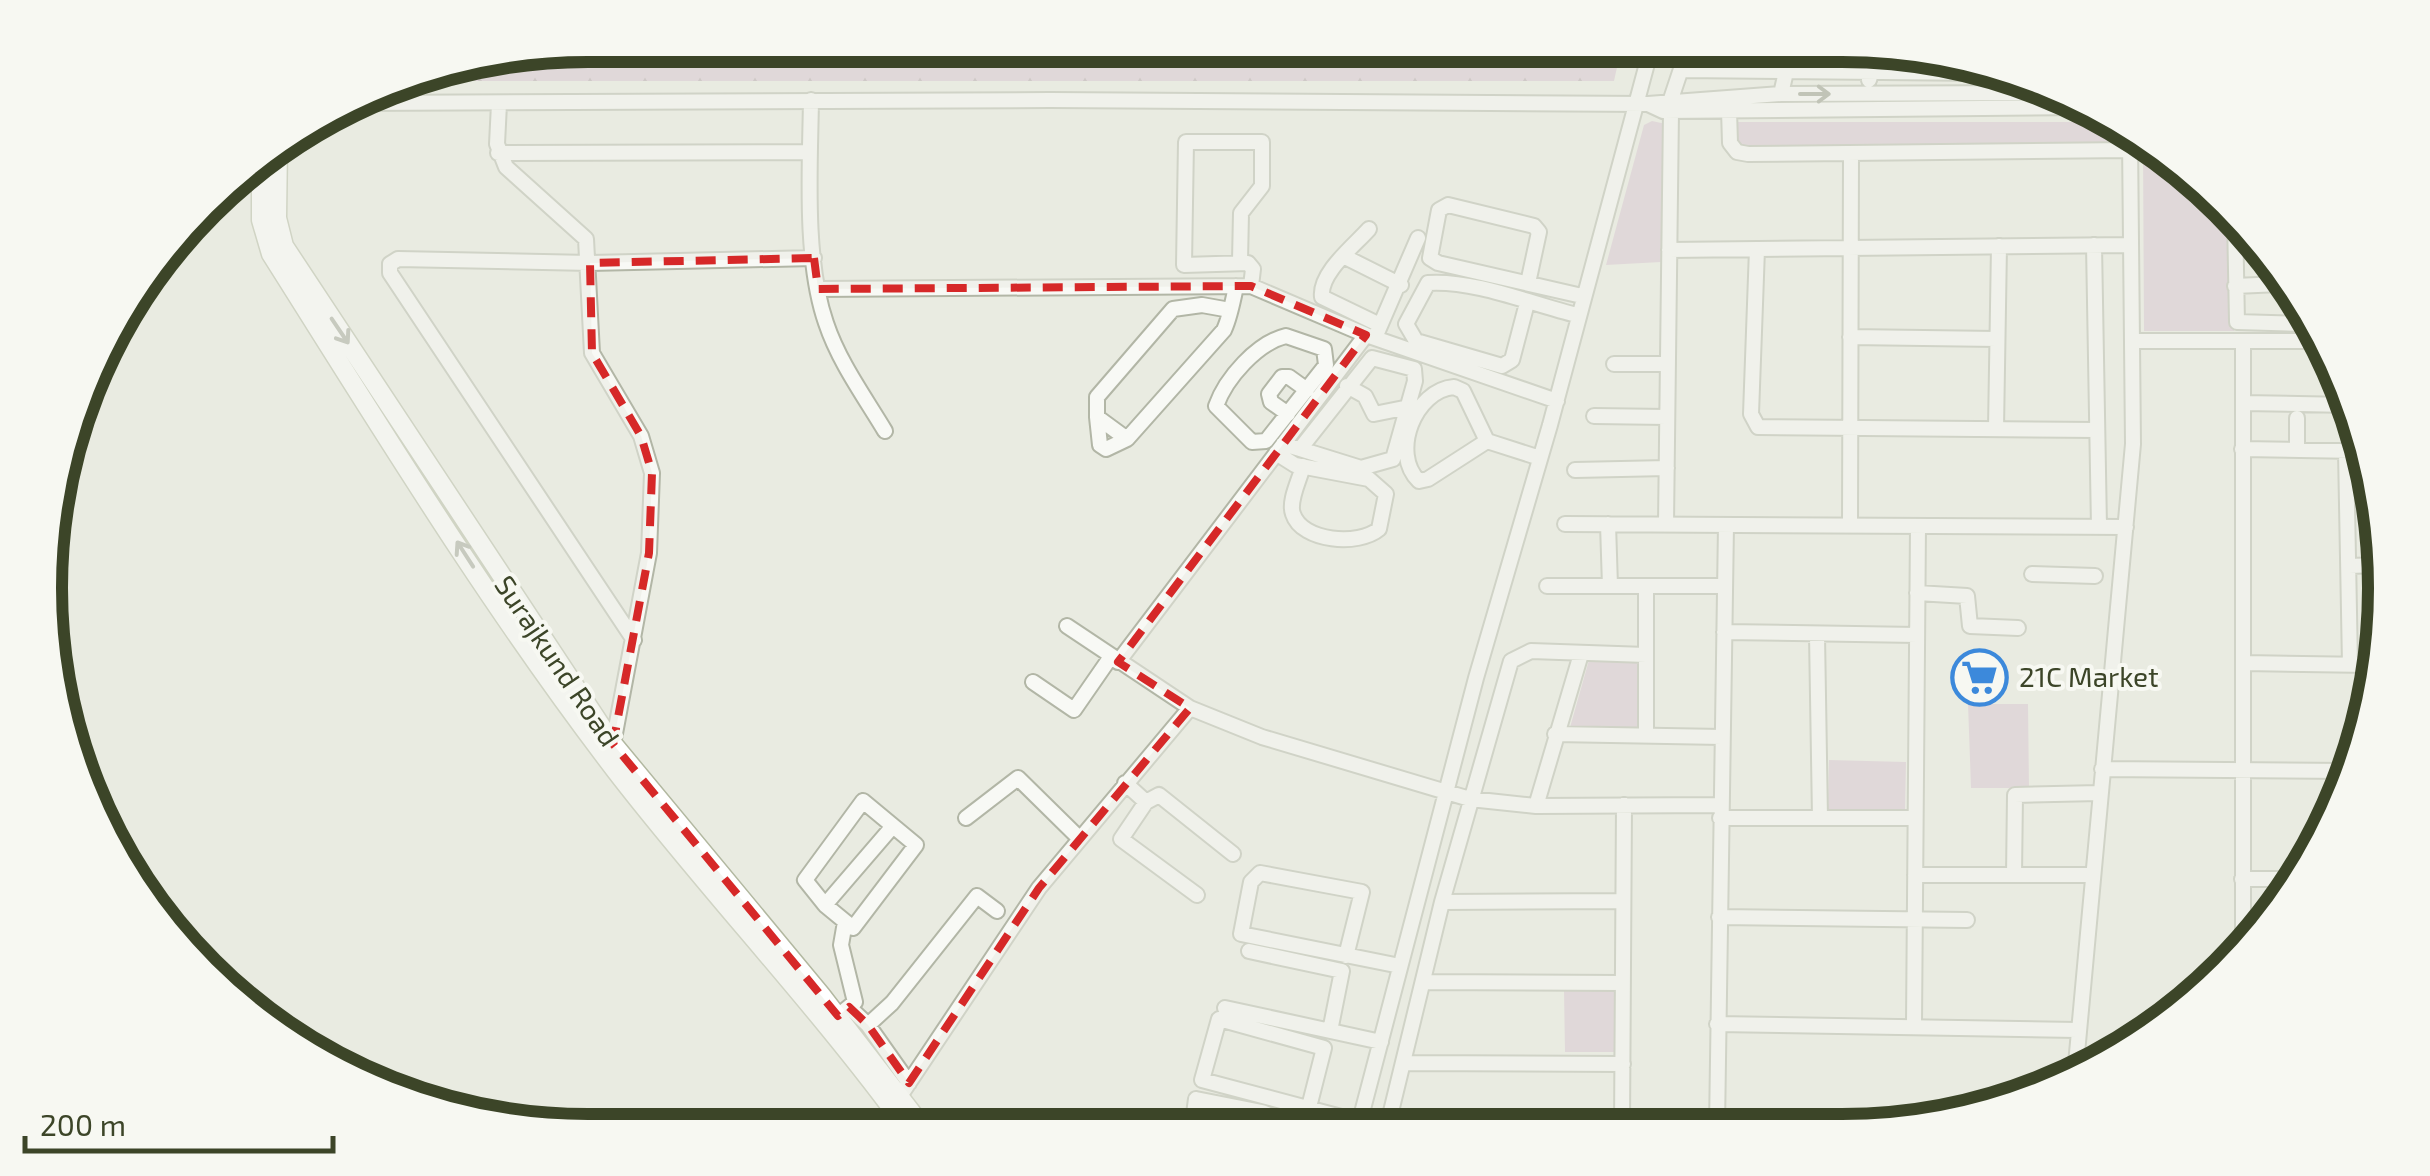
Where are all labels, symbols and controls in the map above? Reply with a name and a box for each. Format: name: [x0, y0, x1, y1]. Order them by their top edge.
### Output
one-way arrow: [1798, 84, 1830, 104]
one-way arrow: [329, 317, 350, 345]
one-way arrow: [454, 540, 475, 568]
street label: Surajkund Road: [488, 569, 627, 752]
supermarket icon: 21C Market: [1950, 647, 2010, 707]
place label: 21C Market: [2019, 659, 2159, 693]
scale bar: [25, 1091, 332, 1153]
text: 200 m: [40, 1106, 126, 1142]

